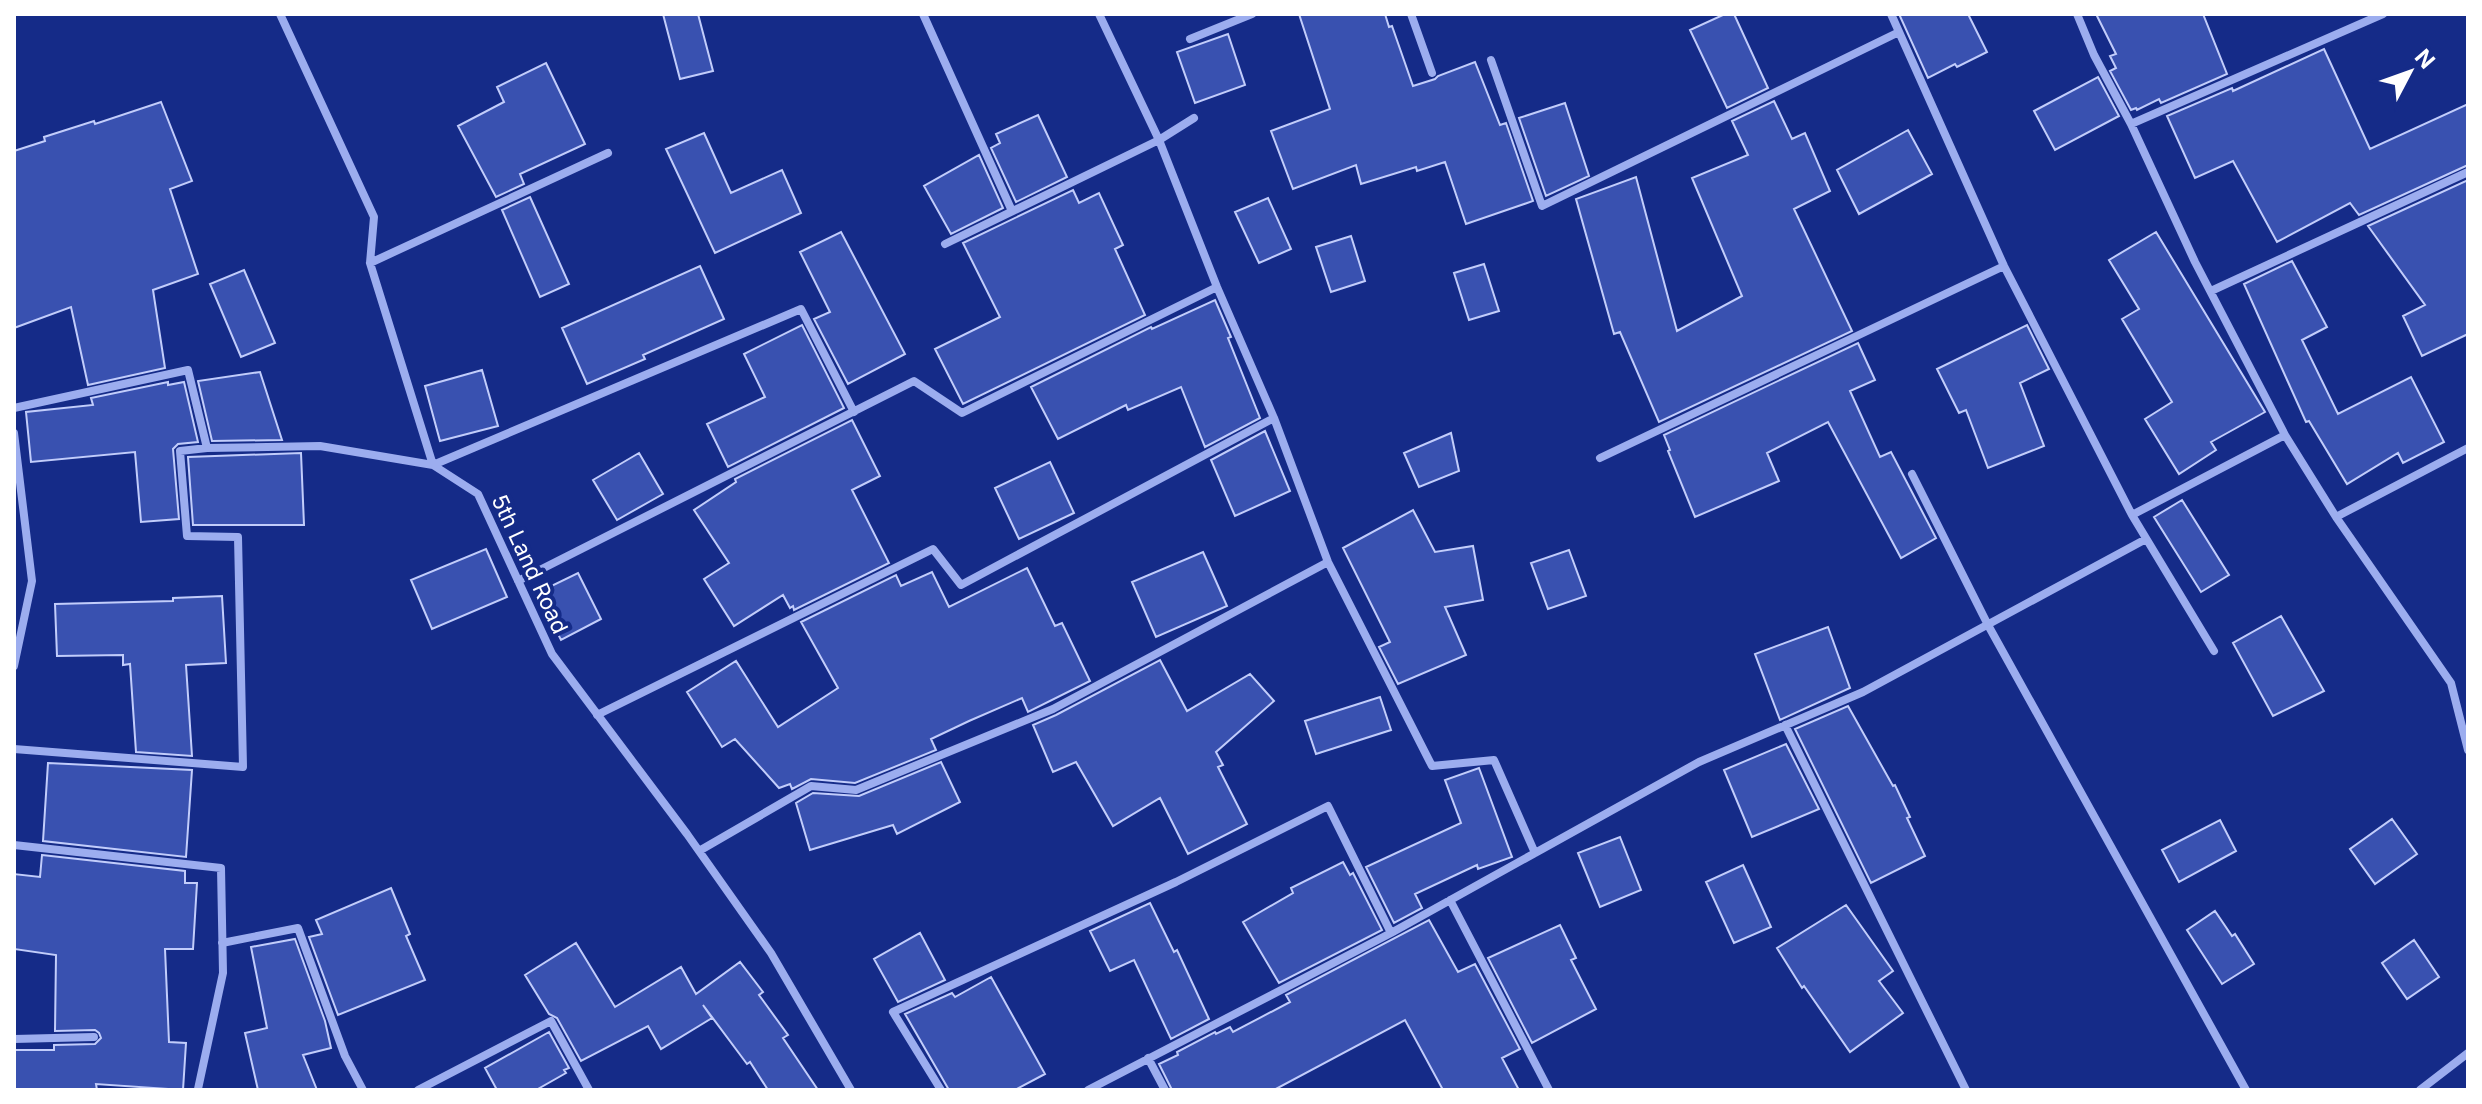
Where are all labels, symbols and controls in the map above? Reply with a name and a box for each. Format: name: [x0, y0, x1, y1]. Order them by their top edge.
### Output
north arrow: [2370, 32, 2450, 112]
text: N: [2410, 44, 2440, 74]
street label: 5th Land Road: [486, 490, 574, 638]

